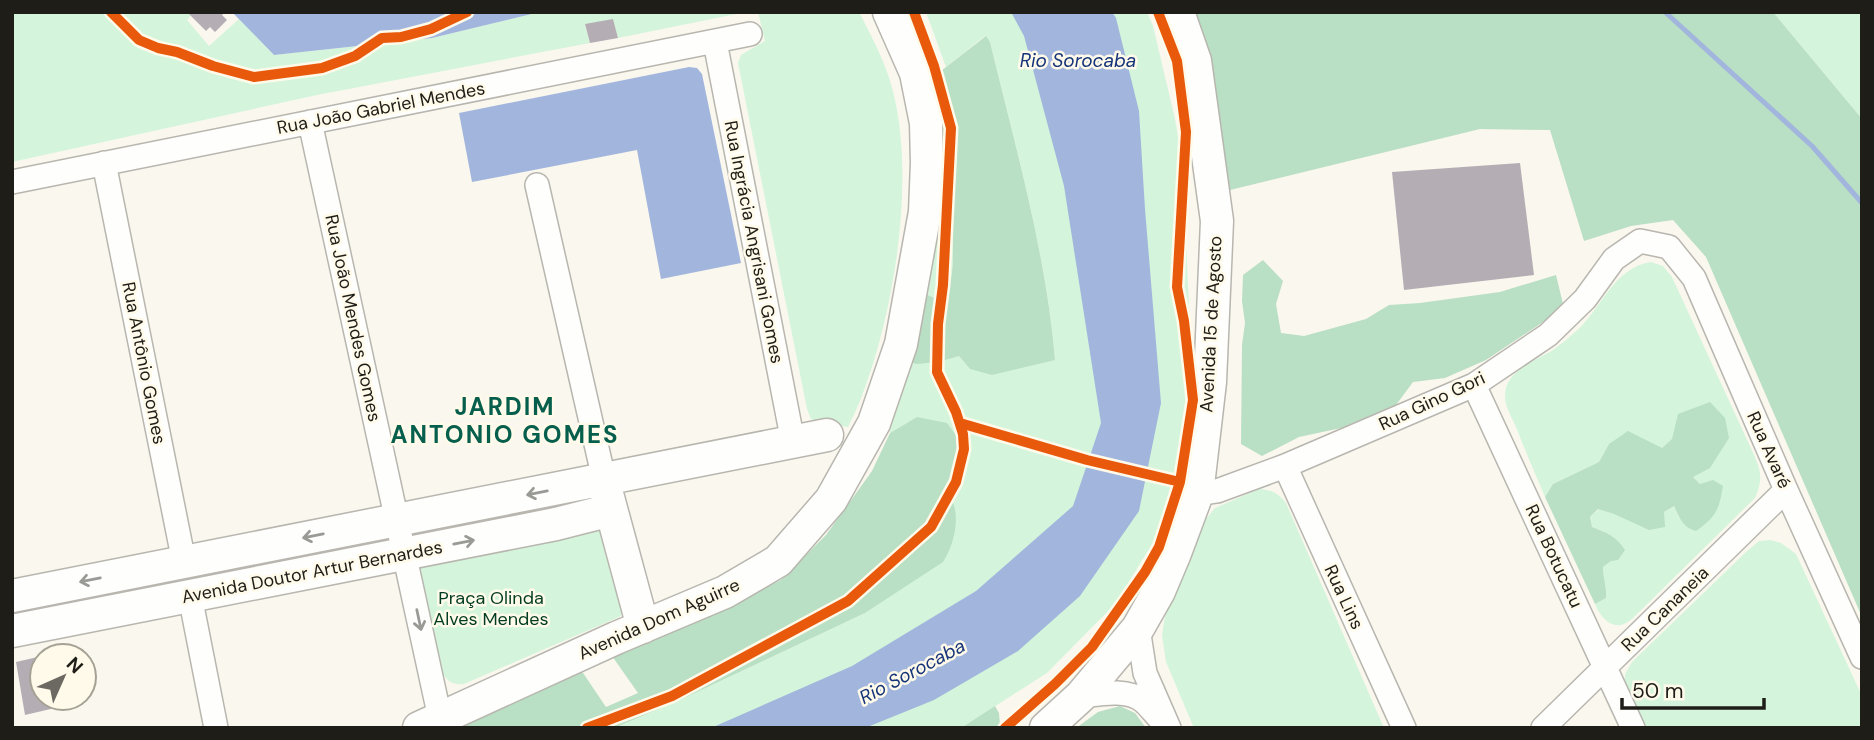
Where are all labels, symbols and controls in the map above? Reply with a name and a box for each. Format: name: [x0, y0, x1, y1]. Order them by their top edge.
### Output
water label: Rio Sorocaba: [1020, 48, 1136, 73]
street label: Rua João Gabriel Mendes: [275, 76, 487, 140]
street label: Rua Ingrácia Angrisani Gomes: [719, 118, 789, 366]
street label: Rua João Mendes Gomes: [319, 212, 387, 424]
street label: Avenida 15 de Agosto: [1194, 235, 1228, 413]
street label: Rua Antônio Gomes: [116, 280, 172, 446]
street label: Rua Gino Gori: [1375, 366, 1489, 436]
district label: JARDIM ANTONIO GOMES: [391, 391, 619, 450]
street label: Rua Avaré: [1741, 408, 1797, 492]
one-way arrow: [526, 486, 549, 500]
street label: Rua Botucatu: [1520, 500, 1588, 612]
one-way arrow: [302, 530, 325, 544]
street label: Avenida Doutor Artur Bernardes: [180, 535, 444, 609]
one-way arrow: [452, 535, 475, 548]
street label: Rua Lins: [1319, 561, 1369, 633]
street label: Rua Cananeia: [1616, 561, 1714, 657]
street label: Avenida Dom Aguirre: [574, 573, 744, 665]
one-way arrow: [79, 574, 102, 588]
park label: Praça Olinda Alves Mendes: [433, 586, 549, 631]
one-way arrow: [413, 609, 426, 631]
water label: Rio Sorocaba: [855, 633, 970, 710]
north arrow: [28, 642, 98, 712]
text: N: [61, 652, 88, 679]
scale bar: [1622, 666, 1764, 710]
text: 50 m: [1632, 677, 1683, 705]

